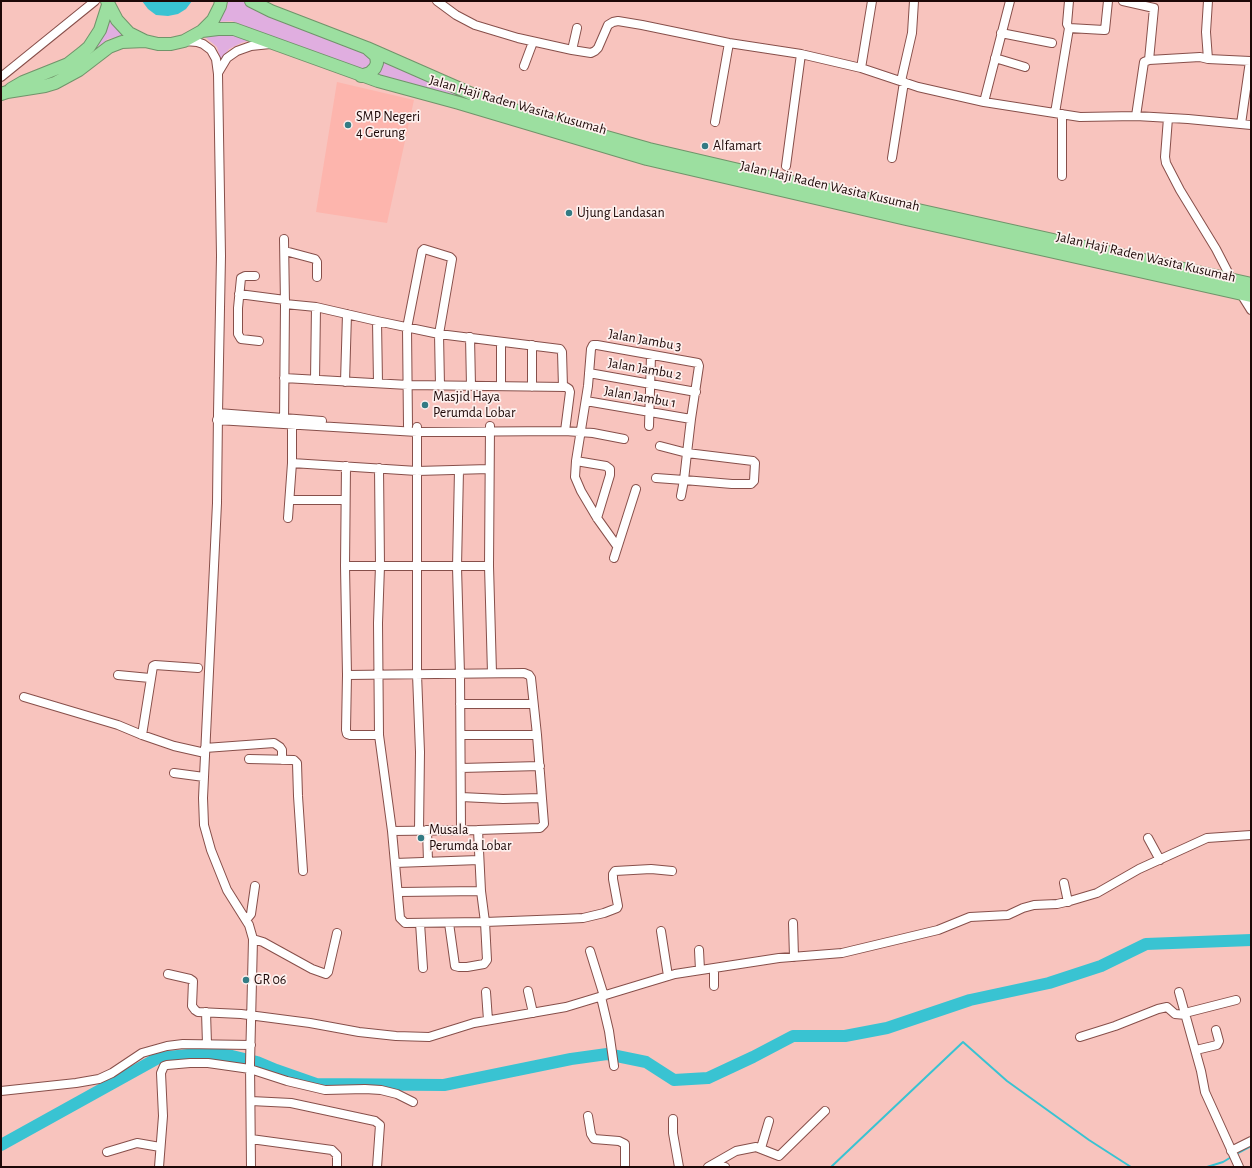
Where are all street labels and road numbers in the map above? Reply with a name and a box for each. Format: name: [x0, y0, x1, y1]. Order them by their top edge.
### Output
street label: Jalan Haji Raden Wasita Kusumah: [427, 72, 609, 138]
street label: Jalan Haji Raden Wasita Kusumah: [739, 157, 921, 215]
street label: Jalan Haji Raden Wasita Kusumah: [1055, 228, 1237, 286]
street label: Jalan Jambu 3: [607, 325, 683, 355]
street label: Jalan Jambu 2: [607, 354, 683, 384]
street label: Jalan Jambu 1: [603, 382, 677, 412]

